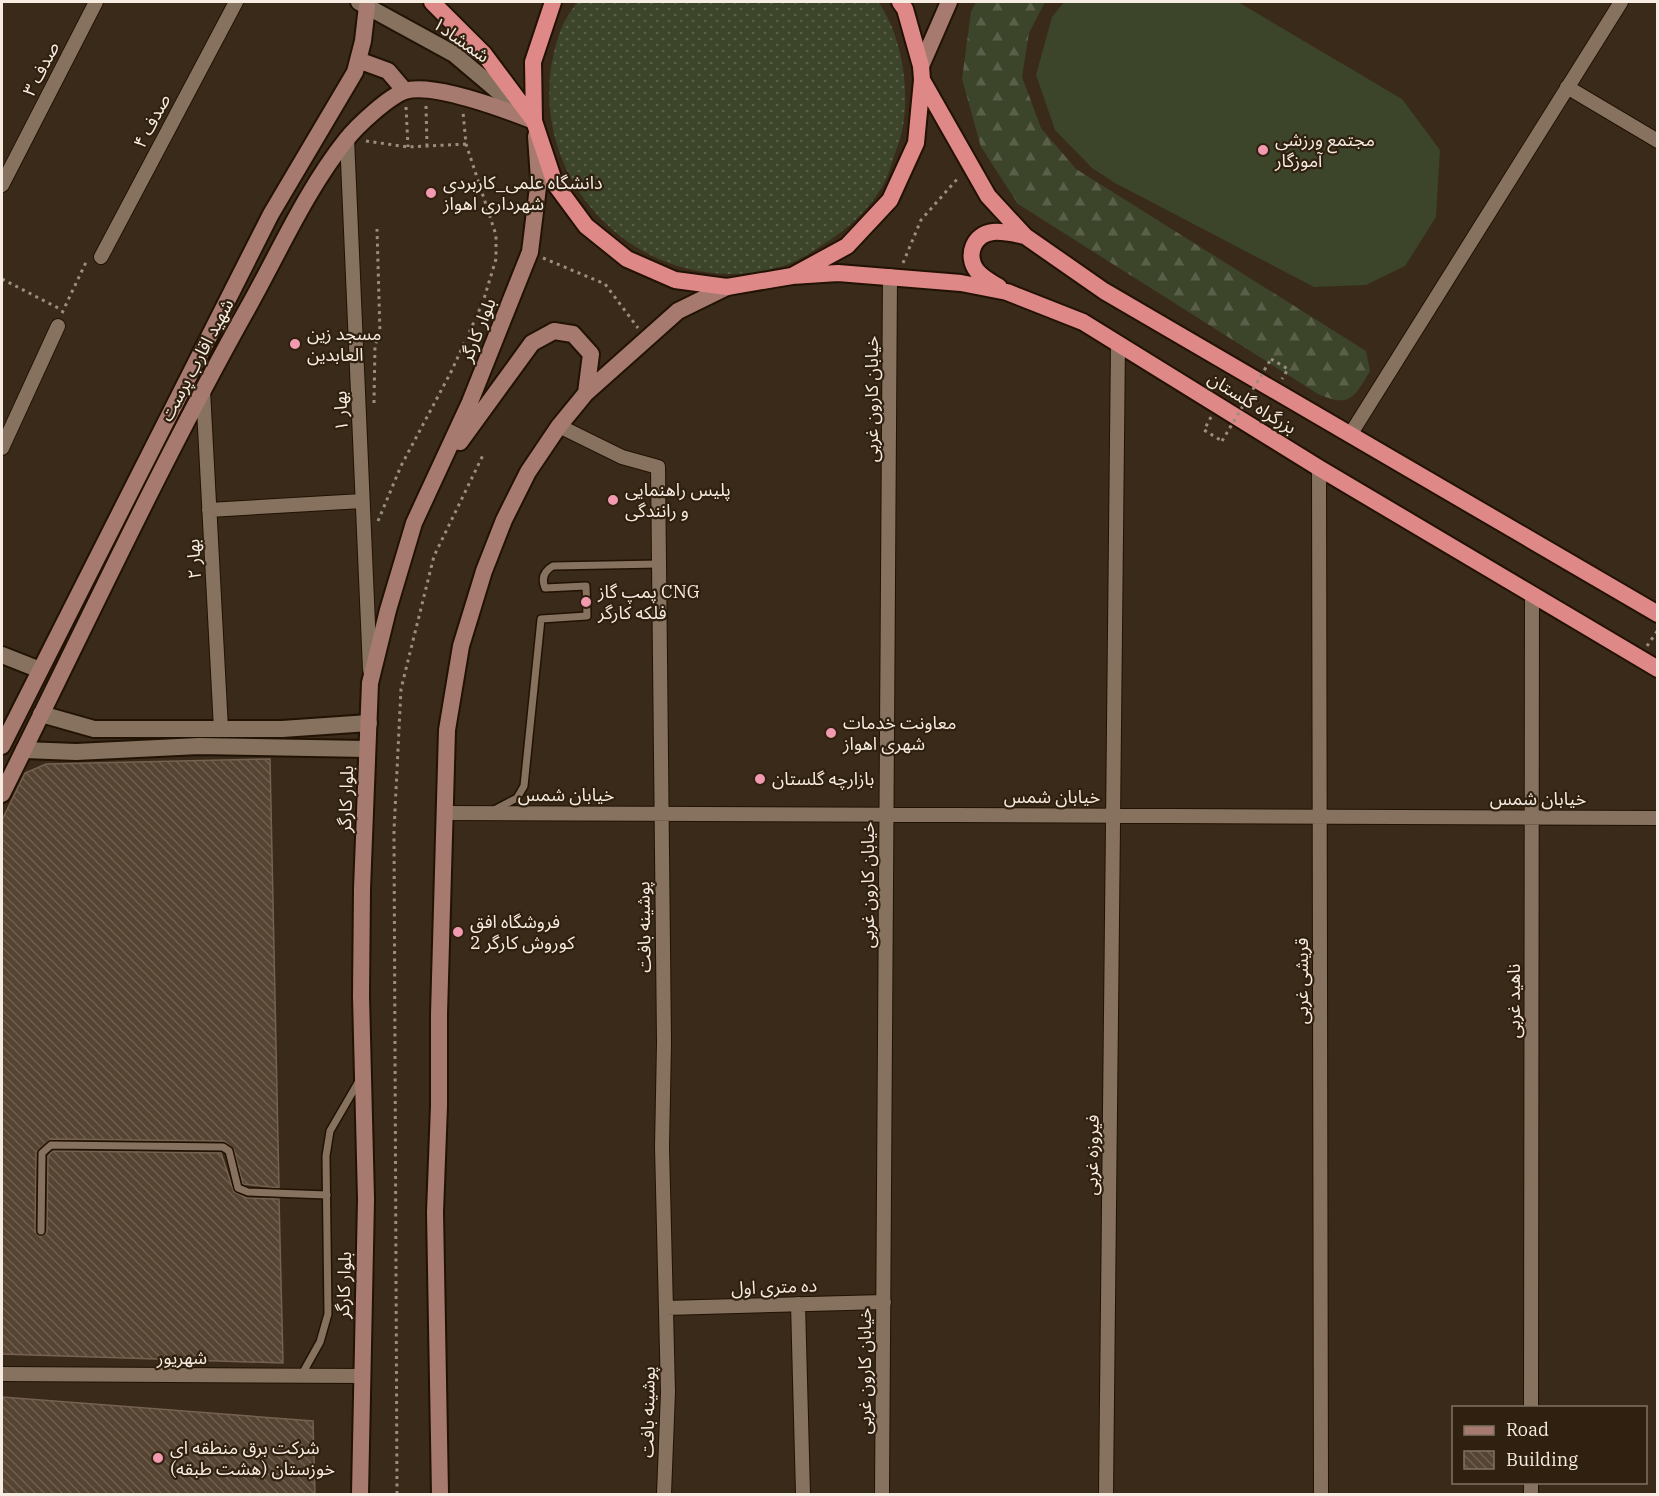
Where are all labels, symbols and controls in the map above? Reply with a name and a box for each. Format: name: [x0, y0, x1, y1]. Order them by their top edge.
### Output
street label: شمشاد۱: [429, 12, 494, 67]
street label: صدف ۳: [17, 38, 64, 100]
street label: صدف ۴: [128, 90, 175, 152]
place label: مجتمع ورزشی آموزگار: [1274, 128, 1375, 172]
marker: مجتمع ورزشی آموزگار: [1256, 143, 1270, 157]
place label: دانشگاه علمی_کاربردی شهرداری اهواز: [442, 171, 603, 215]
marker: دانشگاه علمی_کاربردی شهرداری اهواز: [424, 186, 438, 200]
street label: شهید اقارب پرست: [155, 294, 239, 425]
street label: بلوار کارگر: [454, 294, 501, 366]
place label: مسجد زین العابدین: [307, 322, 382, 366]
street label: خیابان کارون غربی: [860, 336, 883, 462]
marker: مسجد زین العابدین: [288, 337, 302, 351]
street label: بزرگراه گلستان: [1204, 366, 1301, 439]
street label: بهار ۱: [328, 390, 353, 432]
place label: پلیس راهنمایی و رانندگی: [625, 478, 731, 522]
marker: پلیس راهنمایی و رانندگی: [606, 493, 620, 507]
street label: بهار ۲: [181, 538, 206, 580]
place label: پمپ گاز CNG فلکه کارگر: [597, 580, 700, 624]
marker: پمپ گاز CNG فلکه کارگر: [579, 595, 593, 609]
place label: معاونت خدمات شهری اهواز: [842, 711, 957, 755]
marker: معاونت خدمات شهری اهواز: [824, 726, 838, 740]
street label: بلوار کارگر: [333, 765, 358, 834]
place label: بازارچه گلستان: [772, 767, 874, 790]
marker: بازارچه گلستان: [753, 772, 767, 786]
street label: خیابان شمس: [518, 783, 614, 806]
street label: خیابان شمس: [1004, 785, 1100, 808]
street label: خیابان شمس: [1490, 787, 1586, 810]
street label: خیابان کارون غربی: [856, 822, 879, 948]
street label: پوشینه بافت: [631, 881, 656, 973]
place label: فروشگاه افق کوروش کارگر 2: [470, 910, 575, 954]
marker: فروشگاه افق کوروش کارگر 2: [451, 925, 465, 939]
street label: قریشی غربی: [1290, 938, 1313, 1024]
street label: ناهید غربی: [1502, 964, 1525, 1038]
street label: فیروزه غربی: [1079, 1114, 1104, 1196]
street label: بلوار کارگر: [331, 1251, 356, 1320]
street label: ده متری اول: [731, 1274, 817, 1299]
street label: خیابان کارون غربی: [853, 1308, 876, 1434]
street label: شهریور: [156, 1346, 207, 1369]
street label: پوشینه بافت: [635, 1366, 660, 1458]
legend: [1452, 1406, 1647, 1484]
text: Road: [1506, 1418, 1549, 1441]
place label: شرکت برق منطقه ای خوزستان (هشت طبقه): [170, 1436, 335, 1480]
text: Building: [1506, 1448, 1578, 1471]
marker: شرکت برق منطقه ای خوزستان (هشت طبقه): [151, 1451, 165, 1465]

